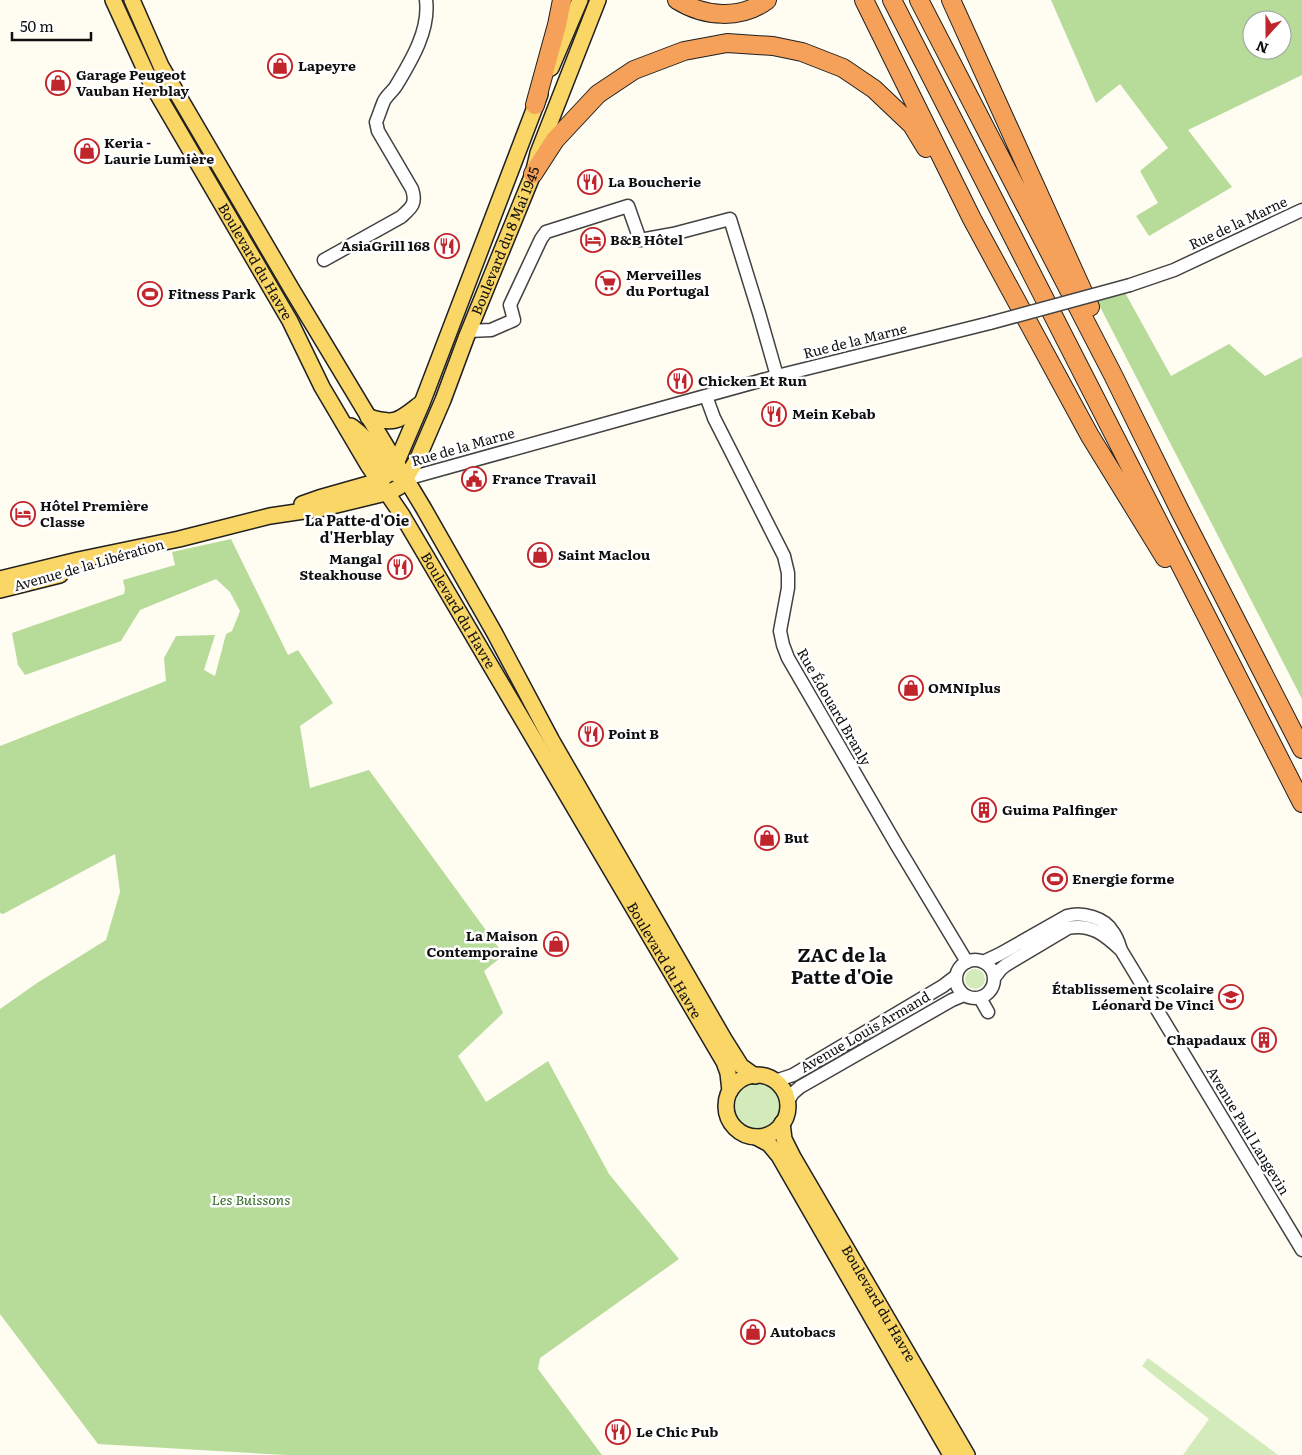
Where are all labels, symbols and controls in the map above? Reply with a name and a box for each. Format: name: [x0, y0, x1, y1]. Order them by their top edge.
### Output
scale bar: [12, 10, 91, 42]
north arrow: [1242, 10, 1292, 60]
text: 50 m: [20, 14, 54, 37]
text: N: [1253, 37, 1271, 60]
shop icon: Lapeyre: [267, 53, 293, 79]
place label: Lapeyre: [298, 55, 356, 75]
place label: Garage Peugeot Vauban Herblay: [76, 64, 189, 100]
shop icon: Garage Peugeot Vauban Herblay: [45, 70, 71, 96]
place label: Keria - Laurie Lumière: [104, 132, 214, 168]
shop icon: Keria - Laurie Lumière: [74, 138, 100, 164]
street label: Boulevard du 8 Mai 1945: [465, 165, 543, 318]
restaurant icon: La Boucherie: [577, 169, 603, 195]
place label: La Boucherie: [608, 171, 701, 191]
street label: Rue de la Marne: [1185, 191, 1290, 254]
street label: Boulevard du Havre: [214, 199, 298, 323]
hotel icon: B&B Hôtel: [580, 227, 606, 253]
place label: B&B Hôtel: [610, 229, 683, 249]
restaurant icon: AsiaGrill 168: [434, 233, 460, 259]
place label: AsiaGrill 168: [341, 235, 430, 255]
place label: Merveilles du Portugal: [626, 264, 709, 300]
supermarket icon: Merveilles du Portugal: [595, 270, 621, 296]
sports icon: Fitness Park: [137, 281, 163, 307]
place label: Fitness Park: [168, 283, 256, 303]
street label: Rue de la Marne: [801, 317, 909, 363]
restaurant icon: Chicken Et Run: [667, 368, 693, 394]
place label: Chicken Et Run: [698, 370, 807, 390]
restaurant icon: Mein Kebab: [761, 401, 787, 427]
place label: Mein Kebab: [792, 403, 876, 423]
street label: Rue de la Marne: [409, 422, 517, 470]
public building icon: France Travail: [461, 466, 487, 492]
place label: France Travail: [492, 468, 596, 488]
place label: Hôtel Première Classe: [40, 495, 149, 531]
hotel icon: Hôtel Première Classe: [10, 501, 36, 527]
district label: La Patte-d'Oie d'Herblay: [305, 508, 410, 548]
street label: Avenue de la Libération: [11, 533, 166, 595]
shop icon: Saint Maclou: [527, 542, 553, 568]
place label: Saint Maclou: [558, 544, 651, 564]
place label: Mangal Steakhouse: [300, 548, 382, 584]
street label: Boulevard du Havre: [417, 548, 501, 672]
restaurant icon: Mangal Steakhouse: [387, 554, 413, 580]
street label: Rue Édouard Branly: [793, 644, 877, 770]
shop icon: OMNIplus: [898, 675, 924, 701]
place label: OMNIplus: [928, 677, 1001, 697]
restaurant icon: Point B: [578, 721, 604, 747]
place label: Point B: [608, 723, 659, 743]
building icon: Guima Palfinger: [971, 797, 997, 823]
place label: Guima Palfinger: [1002, 799, 1118, 819]
shop icon: But: [754, 825, 780, 851]
place label: But: [784, 827, 810, 847]
sports icon: Energie forme: [1042, 866, 1068, 892]
place label: Energie forme: [1072, 868, 1174, 888]
street label: Boulevard du Havre: [623, 898, 707, 1022]
place label: La Maison Contemporaine: [426, 925, 538, 961]
shop icon: La Maison Contemporaine: [543, 931, 569, 957]
district label: ZAC de la Patte d'Oie: [791, 940, 894, 990]
place label: Établissement Scolaire Léonard De Vinci: [1052, 978, 1214, 1014]
school or university icon: Établissement Scolaire Léonard De Vinci: [1218, 984, 1244, 1010]
street label: Avenue Louis Armand: [796, 985, 934, 1077]
building icon: Chapadaux: [1251, 1027, 1277, 1053]
place label: Chapadaux: [1166, 1029, 1247, 1049]
street label: Avenue Paul Langevin: [1203, 1063, 1295, 1198]
park label: Les Buissons: [212, 1189, 290, 1209]
street label: Boulevard du Havre: [838, 1241, 921, 1365]
shop icon: Autobacs: [740, 1319, 766, 1345]
place label: Autobacs: [770, 1321, 835, 1341]
restaurant icon: Le Chic Pub: [605, 1419, 631, 1445]
place label: Le Chic Pub: [636, 1421, 718, 1441]

